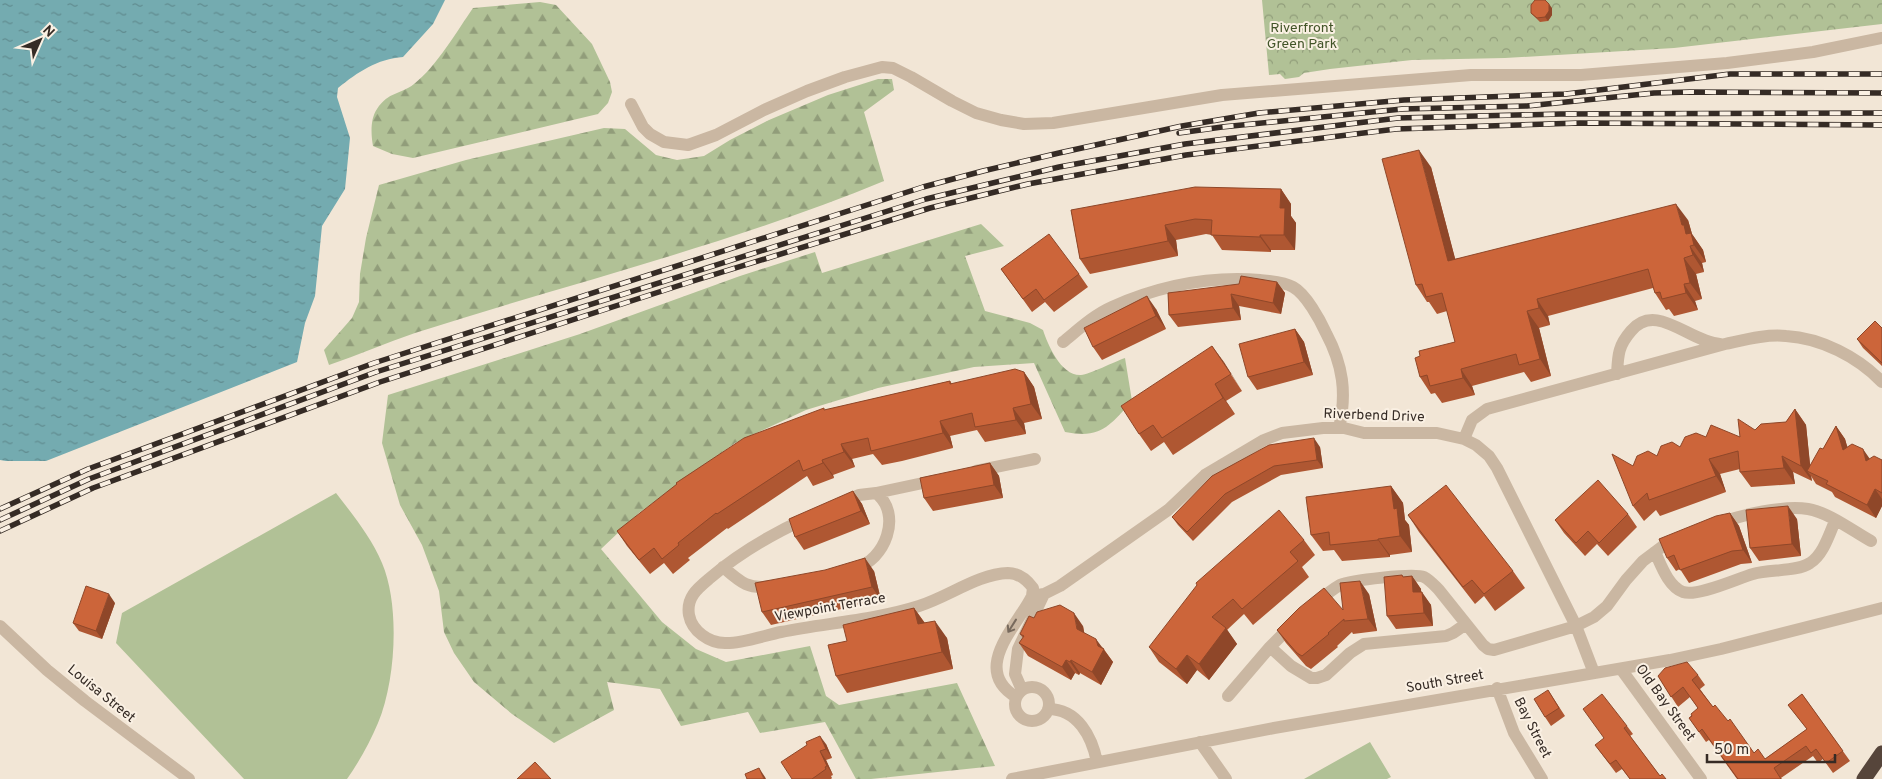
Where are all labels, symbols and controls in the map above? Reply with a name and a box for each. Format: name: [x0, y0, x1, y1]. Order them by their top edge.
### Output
north arrow: [15, 15, 65, 65]
park label: Riverfront Green Park: [1267, 20, 1337, 53]
text: N: [39, 22, 58, 41]
street label: Riverbend Drive: [1323, 406, 1425, 426]
street label: Viewpoint Terrace: [773, 590, 887, 626]
one-way arrow: [1007, 619, 1018, 633]
street label: Louisa Street: [64, 661, 138, 727]
street label: Old Bay Street: [1631, 661, 1699, 745]
street label: South Street: [1405, 667, 1485, 697]
street label: Bay Street: [1509, 695, 1555, 761]
scale bar: [1707, 732, 1834, 764]
text: 50 m: [1714, 741, 1749, 760]

